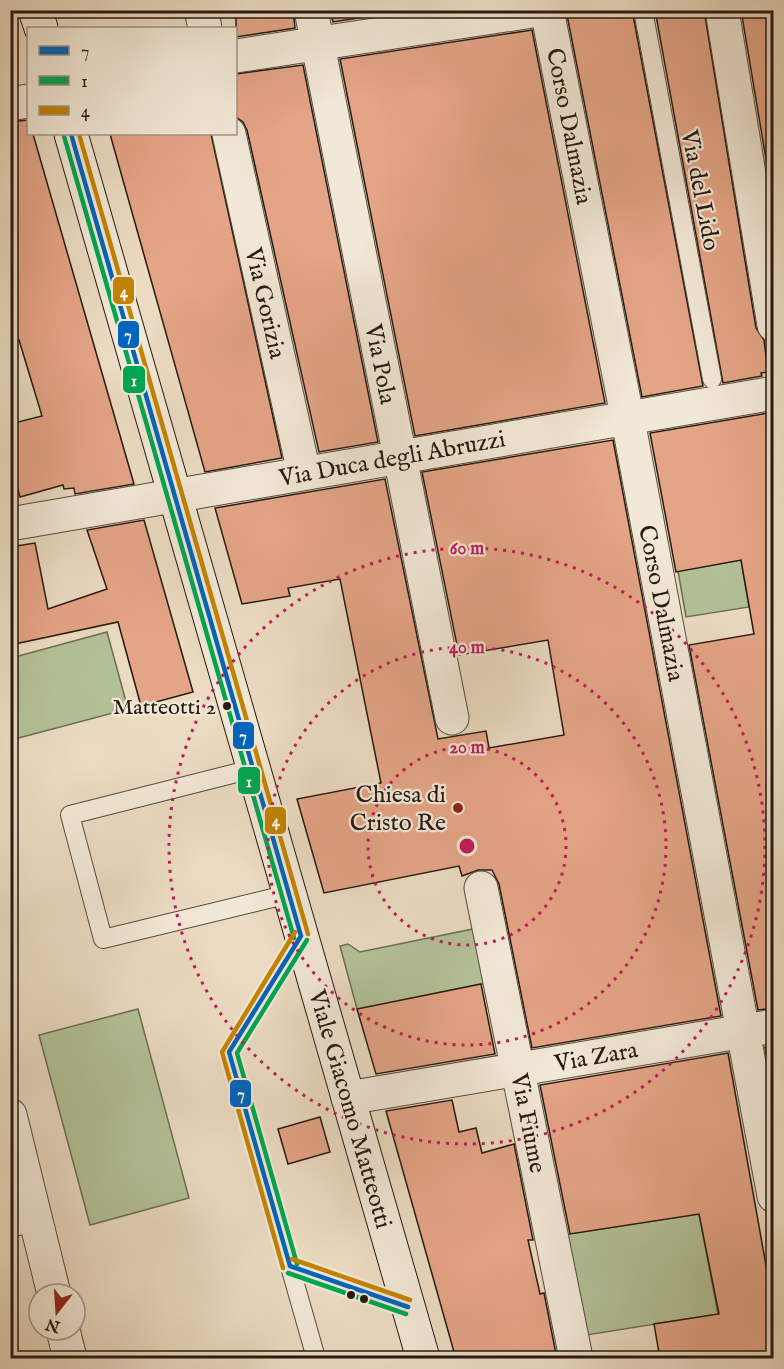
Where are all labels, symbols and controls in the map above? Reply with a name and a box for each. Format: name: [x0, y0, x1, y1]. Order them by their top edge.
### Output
legend: [27, 27, 237, 135]
text: 7: [81, 41, 89, 64]
street label: Corso Dalmazia: [538, 46, 599, 208]
text: 1: [81, 71, 88, 94]
text: 4: [81, 101, 90, 124]
street label: Via del Lido: [672, 126, 726, 253]
street label: Via Gorizia: [237, 244, 292, 362]
line badge: 4: [112, 276, 135, 305]
text: 4: [120, 283, 129, 303]
line badge: 7: [117, 320, 140, 349]
street label: Via Pola: [356, 321, 403, 408]
text: 7: [124, 326, 132, 346]
line badge: 1: [122, 365, 146, 394]
text: 1: [131, 372, 137, 392]
street label: Via Duca degli Abruzzi: [276, 424, 508, 495]
street label: Corso Dalmazia: [630, 523, 691, 685]
text: 60 m: [450, 538, 484, 561]
text: 40 m: [449, 637, 485, 660]
place label: Matteotti 2: [113, 694, 216, 722]
marker: Matteotti 2: [221, 700, 233, 712]
line badge: 7: [232, 721, 255, 750]
text: 7: [239, 727, 247, 747]
text: 20 m: [449, 737, 485, 760]
line badge: 1: [237, 766, 261, 795]
text: 1: [246, 773, 252, 793]
place label: Chiesa di Cristo Re: [350, 780, 446, 839]
marker: Chiesa di Cristo Re: [451, 801, 465, 815]
line badge: 4: [264, 806, 287, 835]
text: 4: [272, 812, 281, 832]
centre of rings: [457, 836, 477, 856]
street label: Viale Giacomo Matteotti: [300, 985, 399, 1232]
street label: Via Zara: [551, 1035, 641, 1080]
street label: Via Fiume: [502, 1070, 552, 1176]
line badge: 7: [229, 1079, 252, 1108]
text: 7: [237, 1085, 245, 1105]
north arrow: [27, 1282, 87, 1342]
unlabelled marker: [345, 1289, 357, 1301]
unlabelled marker: [358, 1293, 370, 1305]
text: N: [44, 1313, 64, 1336]

